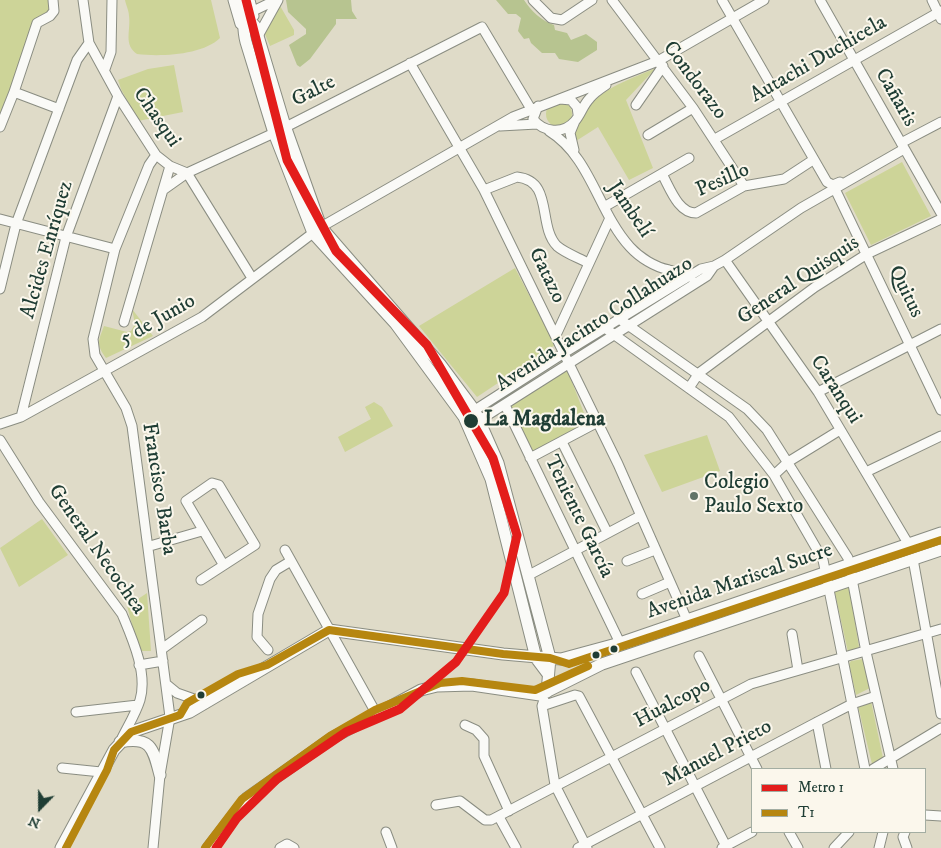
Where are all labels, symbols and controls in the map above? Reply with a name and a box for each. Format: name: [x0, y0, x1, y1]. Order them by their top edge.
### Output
street label: Autachi Duchicela: [746, 11, 892, 109]
street label: Condorazo: [656, 37, 732, 125]
street label: Cañaris: [868, 64, 922, 132]
street label: Galte: [288, 71, 340, 113]
street label: Chasqui: [127, 83, 185, 153]
street label: Pesillo: [692, 158, 754, 204]
street label: Jambelí: [601, 177, 657, 243]
street label: Alcides Enríquez: [16, 178, 80, 322]
street label: General Quisquis: [733, 231, 865, 331]
street label: Gatazo: [522, 244, 570, 308]
street label: Avenida Jacinto Collahuazo: [492, 252, 698, 398]
street label: Quitus: [882, 262, 928, 322]
street label: 5 de Junio: [116, 289, 200, 353]
street label: Caranqui: [804, 351, 866, 429]
place label: La Magdalena: [484, 408, 605, 434]
marker: La Magdalena: [462, 412, 480, 430]
street label: Francisco Barba: [135, 421, 181, 557]
street label: Teniente García: [538, 452, 618, 582]
place label: Colegio Paulo Sexto: [704, 471, 803, 521]
street label: General Necochea: [42, 480, 150, 620]
marker: Colegio Paulo Sexto: [688, 490, 700, 502]
street label: Avenida Mariscal Sucre: [644, 538, 836, 626]
unlabelled marker: [609, 644, 619, 654]
unlabelled marker: [591, 650, 601, 660]
street label: Hualcopo: [631, 673, 715, 735]
unlabelled marker: [196, 690, 206, 700]
street label: Manuel Prieto: [659, 715, 777, 793]
legend: [751, 768, 926, 833]
text: Metro 1: [798, 778, 844, 797]
north arrow: [15, 783, 65, 833]
text: T1: [798, 803, 815, 822]
text: N: [26, 811, 43, 832]

